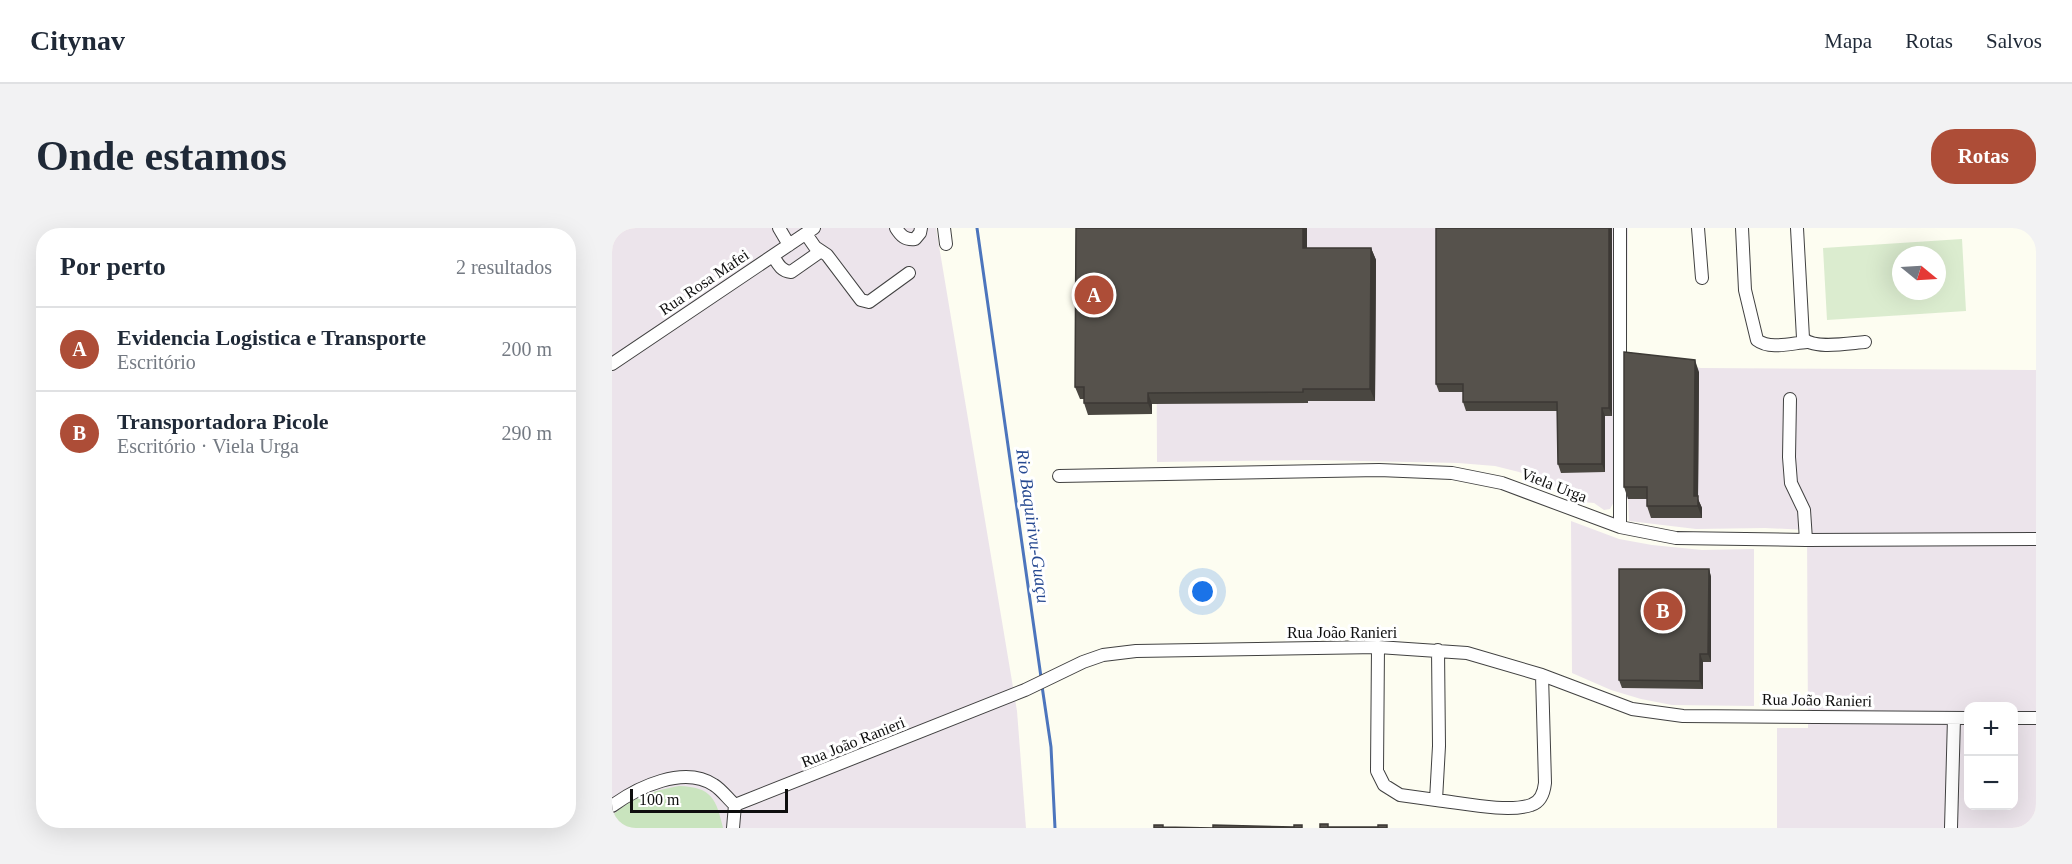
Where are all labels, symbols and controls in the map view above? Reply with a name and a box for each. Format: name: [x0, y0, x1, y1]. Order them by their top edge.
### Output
text: Citynav: [30, 25, 125, 56]
text: Mapa: [1824, 29, 1872, 53]
text: Rotas: [1905, 29, 1953, 53]
text: Salvos: [1986, 29, 2042, 53]
button: Rotas: [1931, 129, 2036, 184]
text: Onde estamos: [36, 133, 287, 179]
street label: Rua Rosa Mafei: [656, 246, 752, 318]
north arrow: [1892, 246, 1946, 300]
text: Por perto: [60, 252, 166, 281]
text: 2 resultados: [456, 256, 552, 278]
pin: A: [1074, 272, 1114, 318]
text: Evidencia Logistica e Transporte: [117, 325, 426, 350]
text: A: [72, 338, 87, 360]
text: 200 m: [501, 338, 552, 360]
text: Escritório: [117, 351, 196, 373]
text: Transportadora Picole: [117, 409, 329, 434]
text: B: [73, 422, 86, 444]
text: 290 m: [501, 422, 552, 444]
text: Escritório · Viela Urga: [117, 435, 299, 457]
water label: Rio Baquirivu-Guaçu: [1012, 447, 1054, 604]
street label: Viela Urga: [1518, 465, 1589, 506]
your location: [1188, 577, 1217, 606]
pin: B: [1644, 588, 1682, 634]
street label: Rua João Ranieri: [1287, 624, 1398, 641]
street label: Rua João Ranieri: [1762, 691, 1873, 709]
map controls: [1964, 702, 2018, 810]
button: +: [1964, 702, 2018, 756]
street label: Rua João Ranieri: [799, 713, 908, 771]
button: −: [1964, 756, 2018, 810]
scale bar: [630, 786, 788, 814]
text: 100 m: [639, 791, 679, 808]

